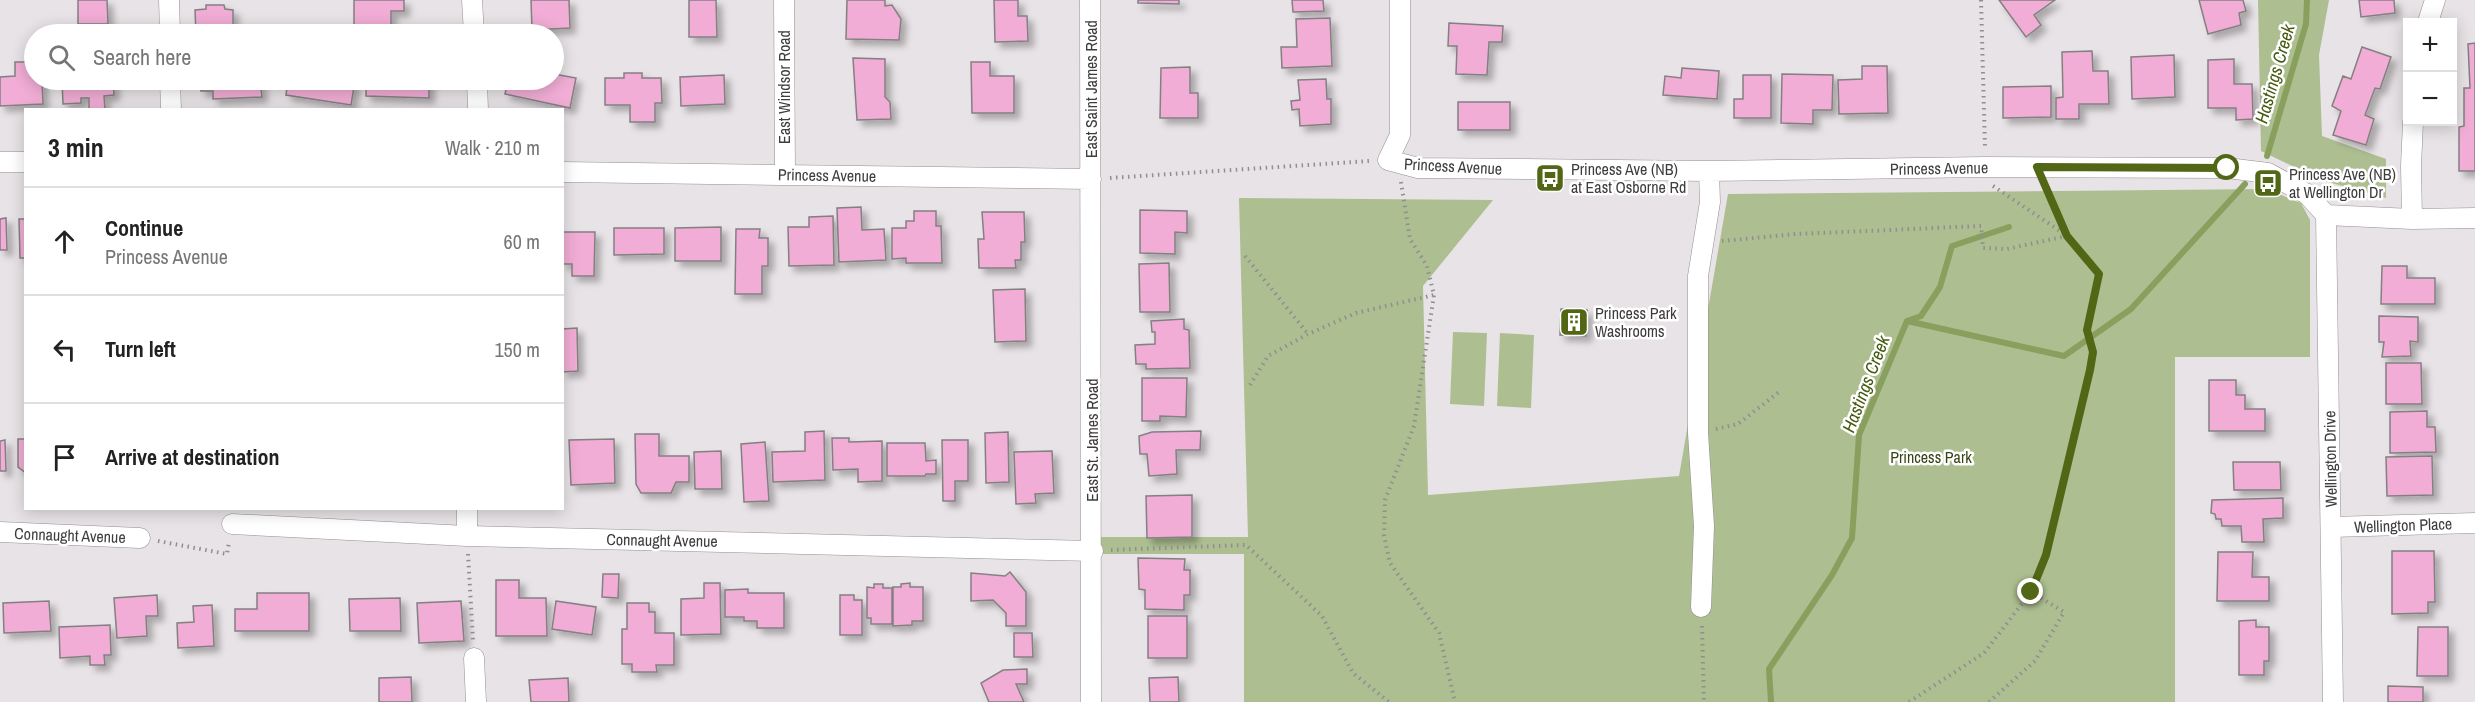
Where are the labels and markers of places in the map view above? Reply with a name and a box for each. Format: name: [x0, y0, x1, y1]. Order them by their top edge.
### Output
place label: Princess Ave (NB) at East Osborne Rd: [1571, 158, 1686, 198]
bus stop icon: Princess Ave (NB) at East Osborne Rd: [1534, 162, 1566, 194]
place label: Princess Ave (NB) at Wellington Dr: [2289, 163, 2396, 203]
bus stop icon: Princess Ave (NB) at Wellington Dr: [2252, 167, 2284, 199]
place label: Princess Park Washrooms: [1595, 302, 1677, 342]
building icon: Princess Park Washrooms: [1558, 306, 1590, 338]

